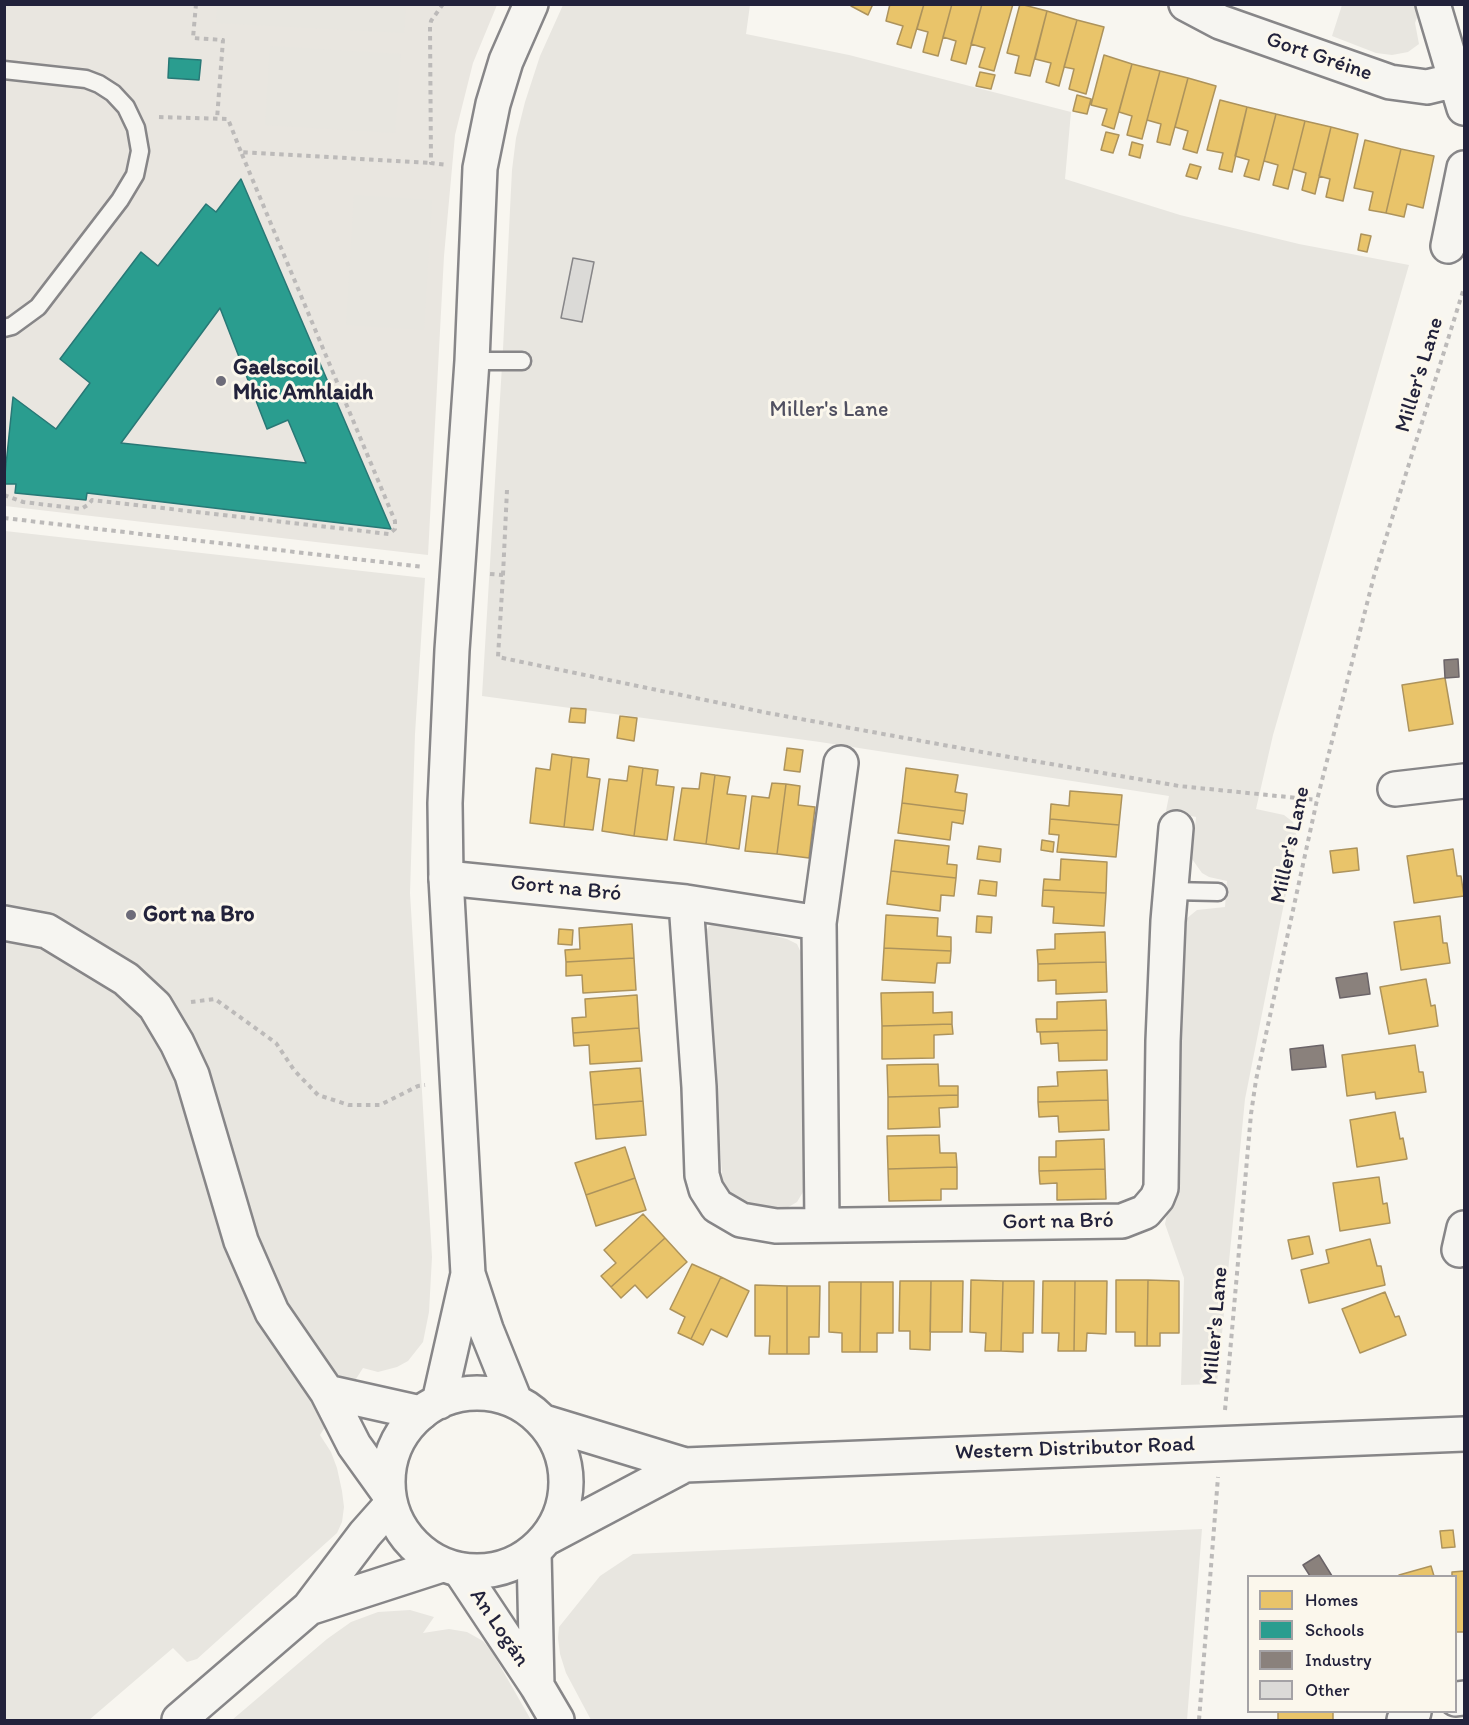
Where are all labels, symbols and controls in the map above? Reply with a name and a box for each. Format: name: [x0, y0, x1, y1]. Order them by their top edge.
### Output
street label: Gort Gréine: [1262, 27, 1376, 87]
street label: Miller's Lane: [1390, 314, 1450, 436]
place label: Gaelscoil Mhic Amhlaidh: [233, 355, 373, 406]
marker: Gaelscoil Mhic Amhlaidh: [214, 374, 228, 388]
park label: Miller's Lane: [770, 397, 888, 423]
street label: Miller's Lane: [1266, 784, 1316, 906]
street label: Gort na Bró: [509, 870, 623, 908]
place label: Gort na Bro: [143, 902, 254, 928]
marker: Gort na Bro: [124, 908, 138, 922]
street label: Gort na Bró: [1002, 1208, 1114, 1236]
street label: Miller's Lane: [1198, 1266, 1234, 1386]
street label: Western Distributor Road: [955, 1432, 1195, 1466]
legend: [1247, 1575, 1457, 1713]
street label: An Logán: [463, 1584, 535, 1672]
text: Homes: [1305, 1589, 1358, 1611]
text: Schools: [1305, 1619, 1364, 1641]
text: Industry: [1305, 1649, 1372, 1671]
text: Other: [1305, 1679, 1350, 1701]

